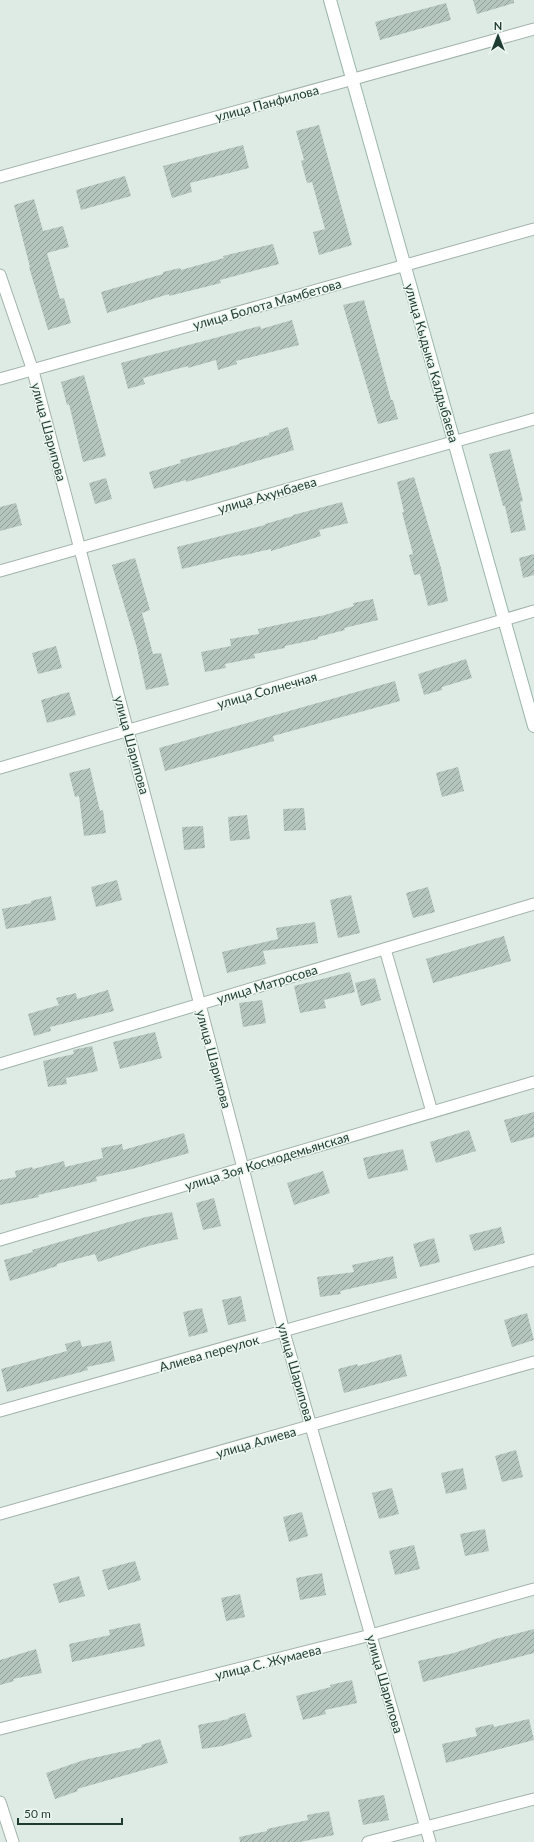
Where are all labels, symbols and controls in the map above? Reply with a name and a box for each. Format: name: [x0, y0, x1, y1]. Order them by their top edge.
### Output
north arrow: [478, 16, 518, 56]
text: N: [494, 19, 502, 32]
street label: улица Панфилова: [213, 81, 321, 125]
street label: улица Болота Мамбетова: [191, 275, 343, 333]
street label: улица Кыдыка Калдыбаева: [402, 282, 462, 444]
street label: улица Шарипова: [28, 381, 70, 483]
street label: улица Ахунбаева: [216, 473, 318, 517]
street label: улица Солнечная: [215, 668, 319, 712]
street label: улица Шарипова: [111, 694, 153, 796]
street label: улица Матросова: [215, 961, 319, 1007]
street label: улица Шарипова: [193, 1008, 235, 1110]
street label: улица Зоя Космодемьянская: [183, 1128, 351, 1194]
street label: улица Шарипова: [274, 1321, 318, 1423]
street label: Алиева переулок: [157, 1331, 261, 1375]
street label: улица Алиева: [214, 1423, 298, 1461]
street label: улица Шарипова: [363, 1633, 407, 1735]
street label: улица С. Жумаева: [213, 1641, 323, 1683]
scale bar: [18, 1800, 122, 1826]
text: 50 m: [24, 1806, 51, 1821]

